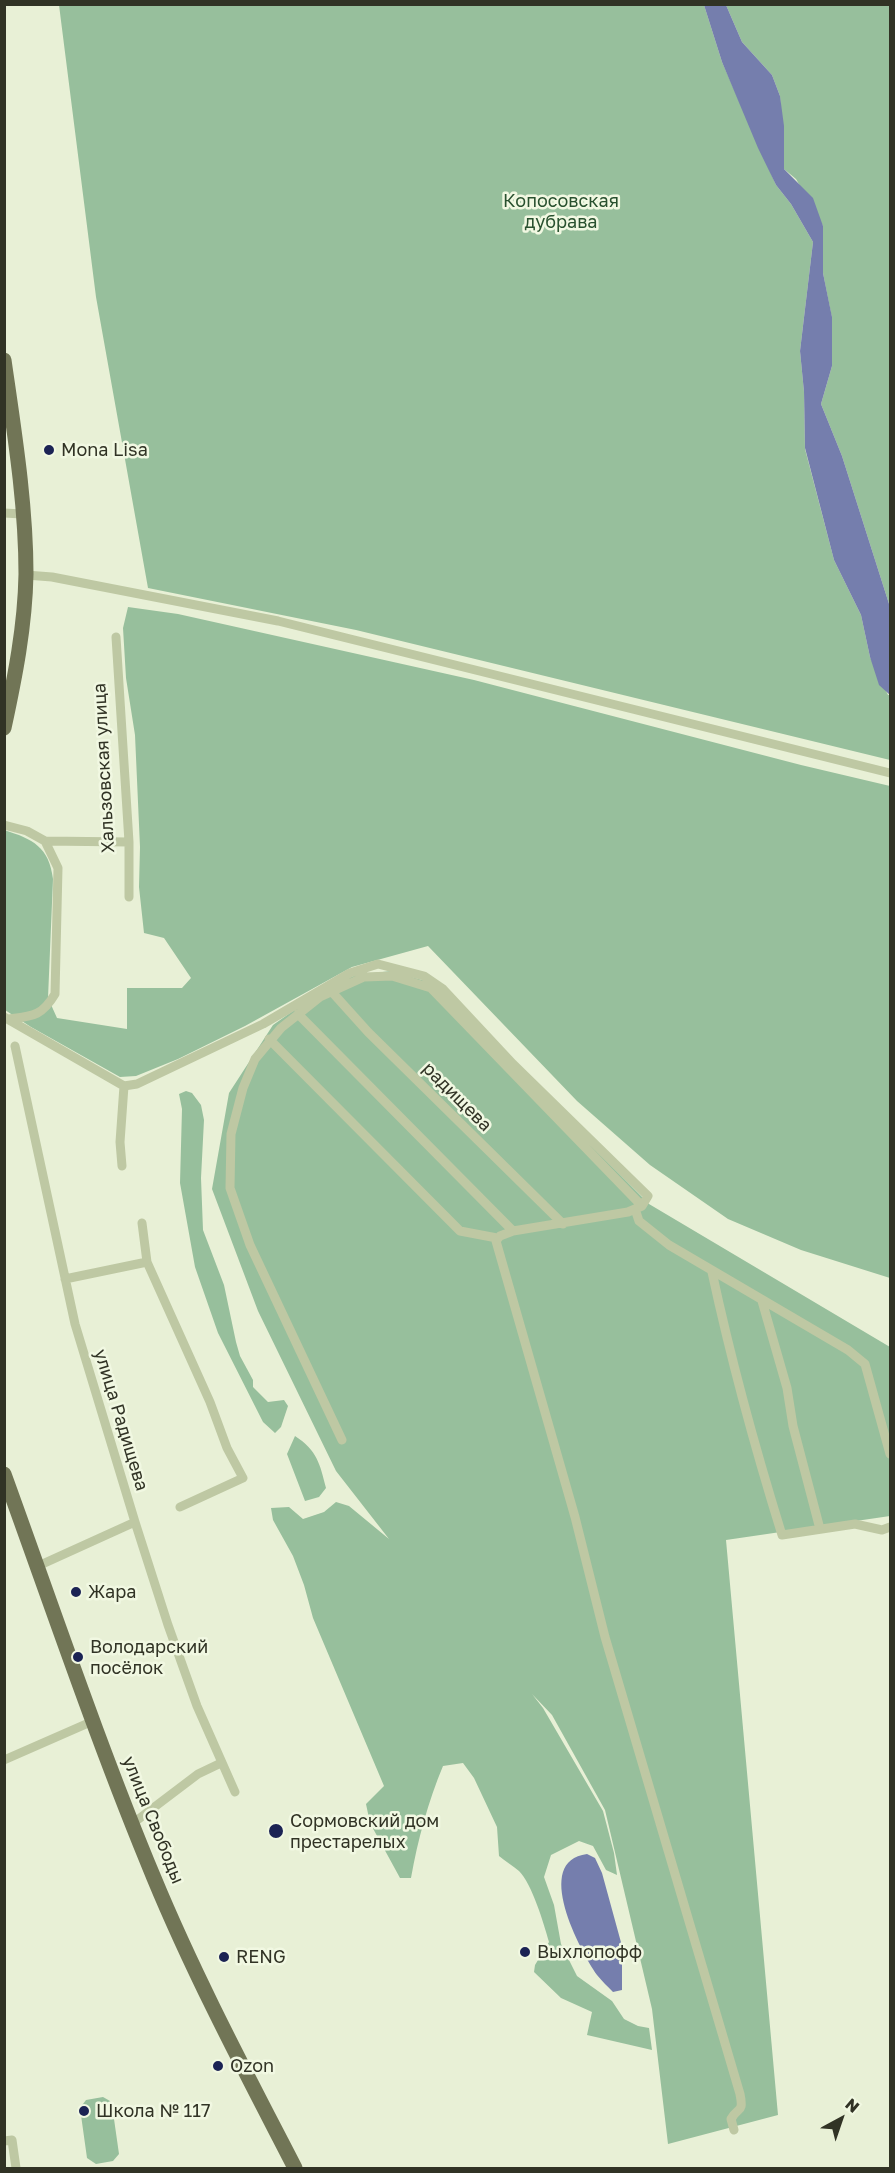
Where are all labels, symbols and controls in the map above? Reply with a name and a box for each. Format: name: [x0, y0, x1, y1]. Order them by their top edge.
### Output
park label: Копосовская дубрава: [503, 190, 619, 232]
place label: Mona Lisa: [61, 439, 148, 461]
marker: Mona Lisa: [42, 443, 56, 457]
street label: Хальзовская улица: [89, 683, 119, 853]
street label: радищева: [418, 1058, 496, 1136]
street label: улица Радищева: [89, 1347, 153, 1493]
place label: Жара: [88, 1581, 137, 1603]
marker: Жара: [69, 1585, 83, 1599]
place label: Володарский посёлок: [90, 1636, 208, 1678]
marker: Володарский посёлок: [71, 1650, 85, 1664]
street label: улица Свободы: [118, 1753, 188, 1887]
place label: Сормовский дом престарелых: [290, 1810, 439, 1852]
marker: Сормовский дом престарелых: [267, 1822, 285, 1840]
place label: Выхлопофф: [537, 1941, 642, 1963]
marker: Выхлопофф: [518, 1945, 532, 1959]
place label: RENG: [236, 1946, 286, 1968]
marker: RENG: [217, 1950, 231, 1964]
place label: Ozon: [230, 2055, 274, 2077]
marker: Ozon: [211, 2059, 225, 2073]
north arrow: [811, 2089, 871, 2149]
text: N: [841, 2094, 864, 2117]
place label: Школа № 117: [96, 2100, 210, 2122]
marker: Школа № 117: [77, 2104, 91, 2118]

